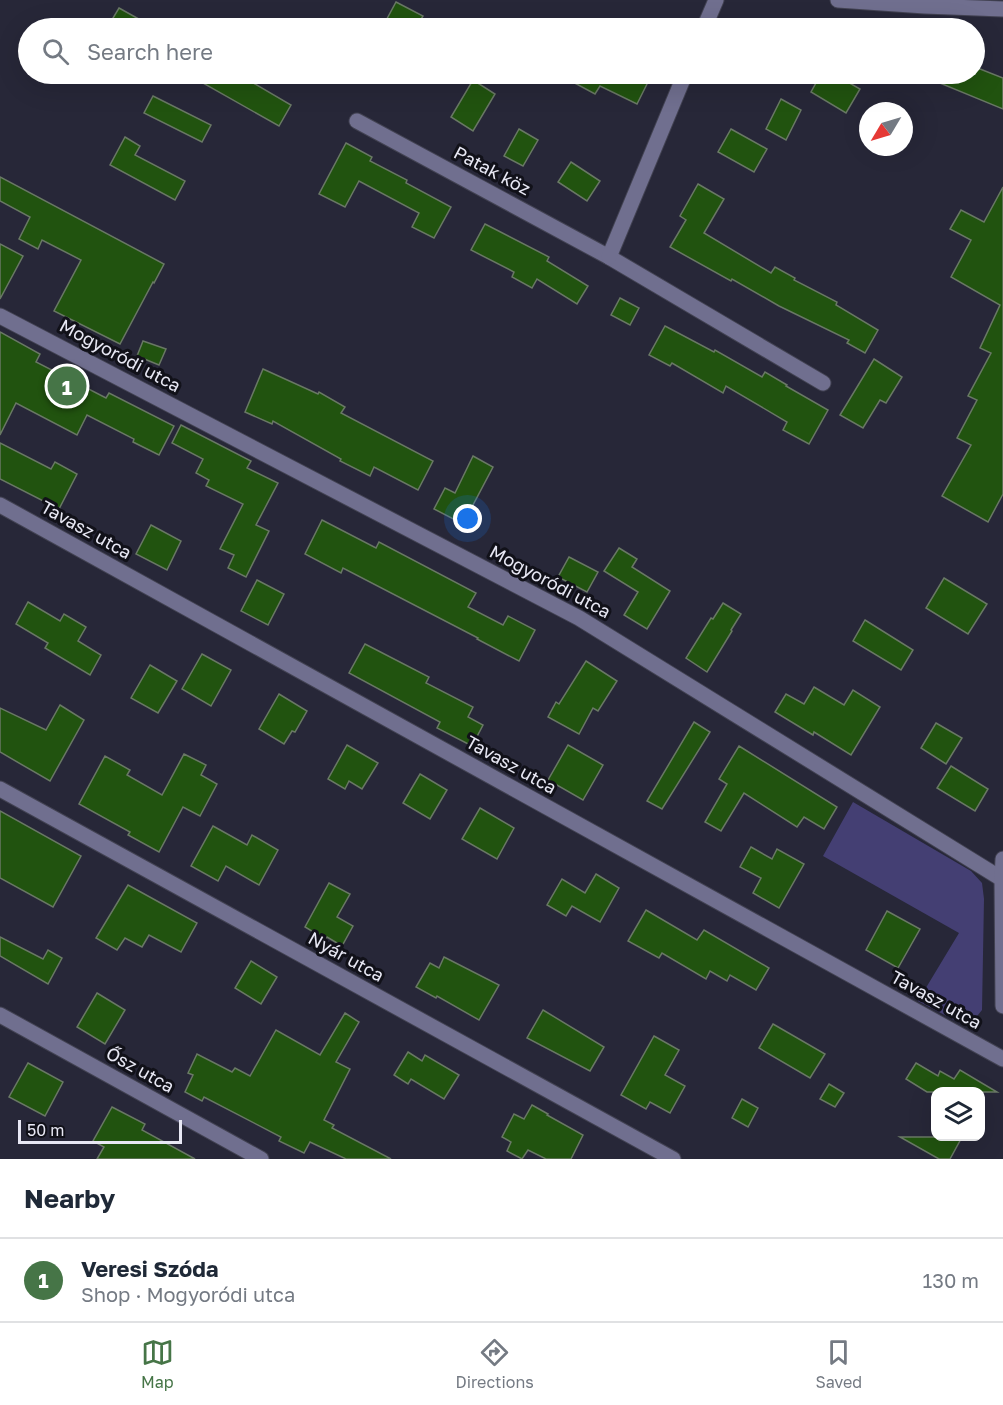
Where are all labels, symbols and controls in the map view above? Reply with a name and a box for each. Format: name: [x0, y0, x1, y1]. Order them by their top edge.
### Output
search box: [18, 18, 985, 84]
icon: search: [39, 35, 72, 68]
text: Search here: [87, 38, 213, 65]
north arrow: [859, 102, 913, 156]
street label: Patak köz: [450, 141, 534, 199]
street label: Mogyoródi utca: [56, 314, 185, 396]
pin: 1: [48, 364, 86, 408]
street label: Tavasz utca: [37, 495, 136, 563]
your location: [453, 504, 482, 533]
street label: Mogyoródi utca: [486, 540, 615, 622]
street label: Tavasz utca: [462, 730, 561, 798]
street label: Nyár utca: [305, 926, 388, 986]
street label: Tavasz utca: [887, 965, 986, 1033]
street label: Ősz utca: [103, 1041, 178, 1097]
map controls: [931, 1087, 985, 1141]
button: layers: [931, 1087, 985, 1141]
scale bar: [18, 1117, 182, 1144]
text: 50 m: [27, 1120, 64, 1140]
text: Nearby: [24, 1183, 115, 1214]
text: Veresi Szóda: [81, 1255, 219, 1282]
text: 1: [38, 1268, 49, 1292]
text: 130 m: [923, 1268, 979, 1292]
text: Shop · Mogyoródi utca: [81, 1282, 295, 1306]
tab: Map: [141, 1336, 174, 1392]
tab: Directions: [456, 1336, 534, 1392]
tab: Saved: [815, 1336, 862, 1392]

